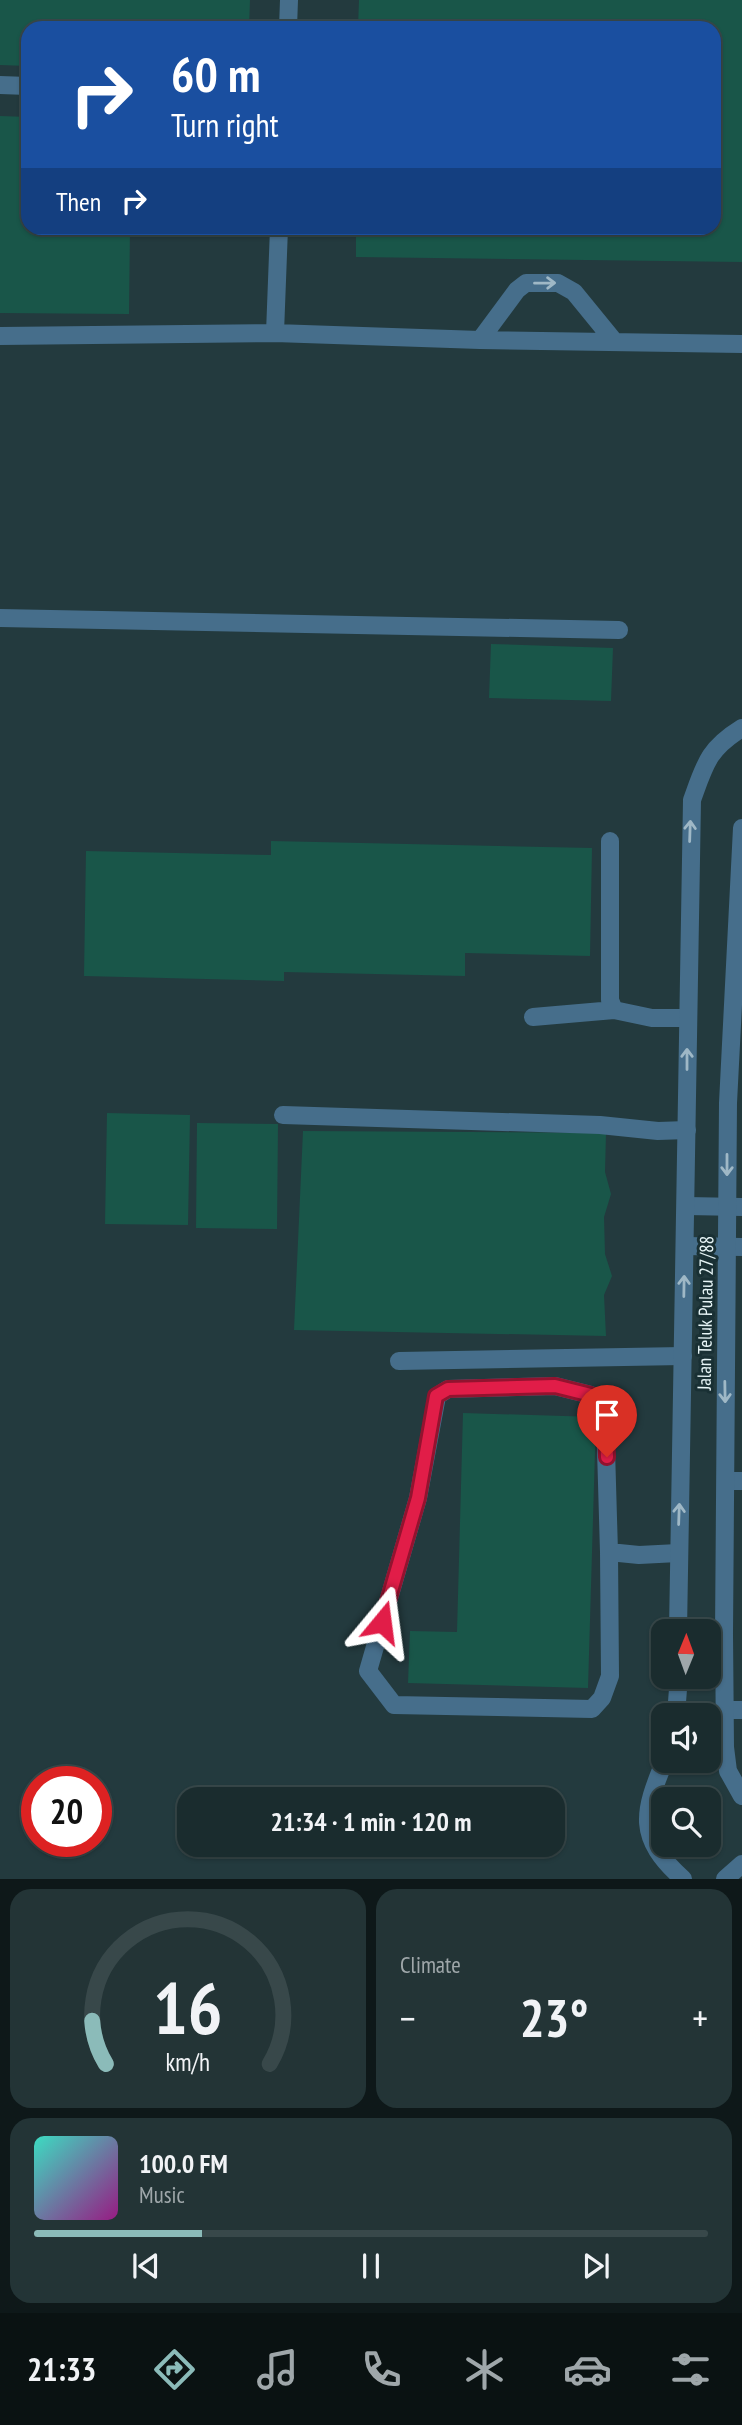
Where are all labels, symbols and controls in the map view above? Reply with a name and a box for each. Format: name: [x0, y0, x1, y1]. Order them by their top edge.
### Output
text: 60 m: [171, 42, 260, 106]
icon: right: [56, 49, 147, 140]
text: Turn right: [171, 104, 279, 146]
icon: right: [115, 182, 153, 220]
text: Then: [56, 185, 101, 218]
one-way arrow: [533, 276, 556, 290]
one-way arrow: [684, 820, 697, 843]
one-way arrow: [680, 1048, 694, 1071]
one-way arrow: [720, 1153, 734, 1176]
street label: Jalan Teluk Pulau 27/88: [692, 1236, 718, 1391]
one-way arrow: [678, 1275, 691, 1298]
one-way arrow: [718, 1381, 732, 1404]
pin: [577, 1385, 637, 1457]
icon: arrive: [588, 1396, 626, 1434]
one-way arrow: [672, 1503, 686, 1526]
position arrow: [345, 1585, 419, 1659]
north arrow: [651, 1619, 721, 1689]
map controls: [651, 1619, 721, 1857]
button: sound: [651, 1703, 721, 1773]
speed limit sign: 20: [21, 1766, 112, 1857]
button: search: [651, 1787, 721, 1857]
text: 21:34 · 1 min · 120 m: [271, 1805, 471, 1838]
text: Climate: [400, 1950, 461, 1979]
text: 16: [153, 1961, 223, 2055]
text: 23°: [520, 1984, 588, 2051]
text: −: [400, 1993, 416, 2042]
text: +: [692, 1993, 708, 2042]
text: km/h: [166, 2046, 210, 2078]
text: 100.0 FM: [139, 2147, 228, 2180]
text: Music: [139, 2180, 185, 2209]
icon: previous: [127, 2247, 165, 2285]
icon: pause: [352, 2247, 390, 2285]
icon: next: [577, 2247, 615, 2285]
icon: directions: [150, 2345, 199, 2394]
icon: music: [253, 2345, 302, 2394]
icon: phone: [357, 2345, 406, 2394]
icon: climate: [460, 2345, 509, 2394]
icon: car: [563, 2345, 612, 2394]
icon: filters: [666, 2345, 715, 2394]
text: 21:33: [27, 2348, 96, 2390]

